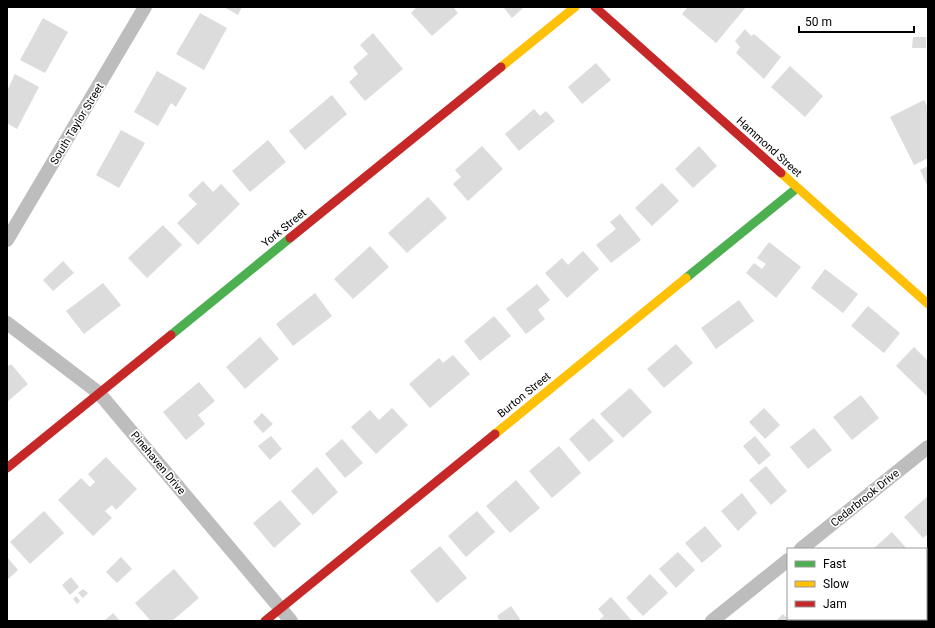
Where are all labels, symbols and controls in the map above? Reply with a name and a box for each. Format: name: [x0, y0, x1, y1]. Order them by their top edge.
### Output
scale bar: [799, 8, 914, 34]
text: 50 m: [805, 15, 832, 29]
street label: South Taylor Street: [48, 81, 107, 167]
street label: Hammond Street: [734, 114, 805, 180]
street label: York Street: [259, 206, 309, 250]
street label: Burton Street: [495, 369, 553, 420]
street label: Pinehaven Drive: [128, 429, 188, 497]
street label: Cedarbrook Drive: [828, 466, 902, 530]
legend: [787, 548, 927, 620]
text: Fast: [823, 557, 846, 571]
text: Slow: [823, 577, 849, 591]
text: Jam: [823, 597, 847, 611]

